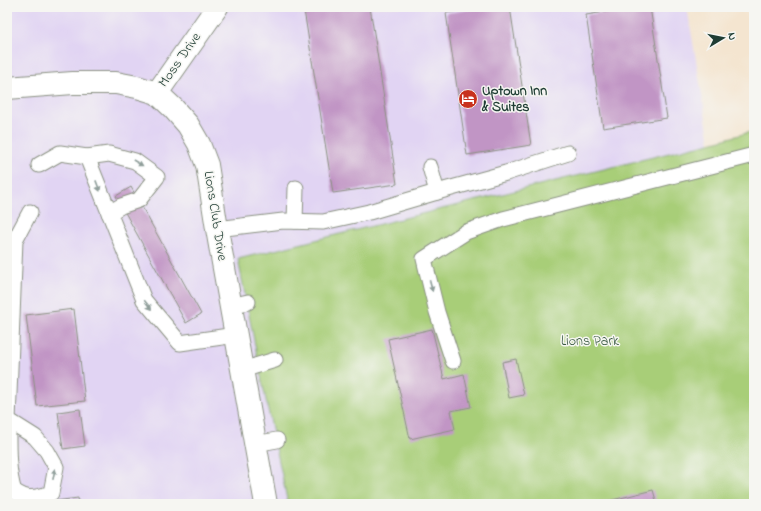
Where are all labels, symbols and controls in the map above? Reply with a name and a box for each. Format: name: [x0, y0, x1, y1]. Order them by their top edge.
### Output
north arrow: [703, 18, 743, 58]
street label: Moss Drive: [153, 28, 207, 92]
text: N: [723, 31, 740, 41]
place label: Uptown Inn & Suites: [481, 81, 547, 118]
hotel icon: Uptown Inn & Suites: [457, 88, 479, 110]
one-way arrow: [132, 160, 144, 167]
street label: Lions Club Drive: [198, 170, 233, 263]
one-way arrow: [95, 180, 101, 192]
one-way arrow: [428, 279, 434, 292]
one-way arrow: [144, 300, 153, 311]
park label: Lions Park: [561, 331, 620, 352]
one-way arrow: [52, 468, 58, 480]

